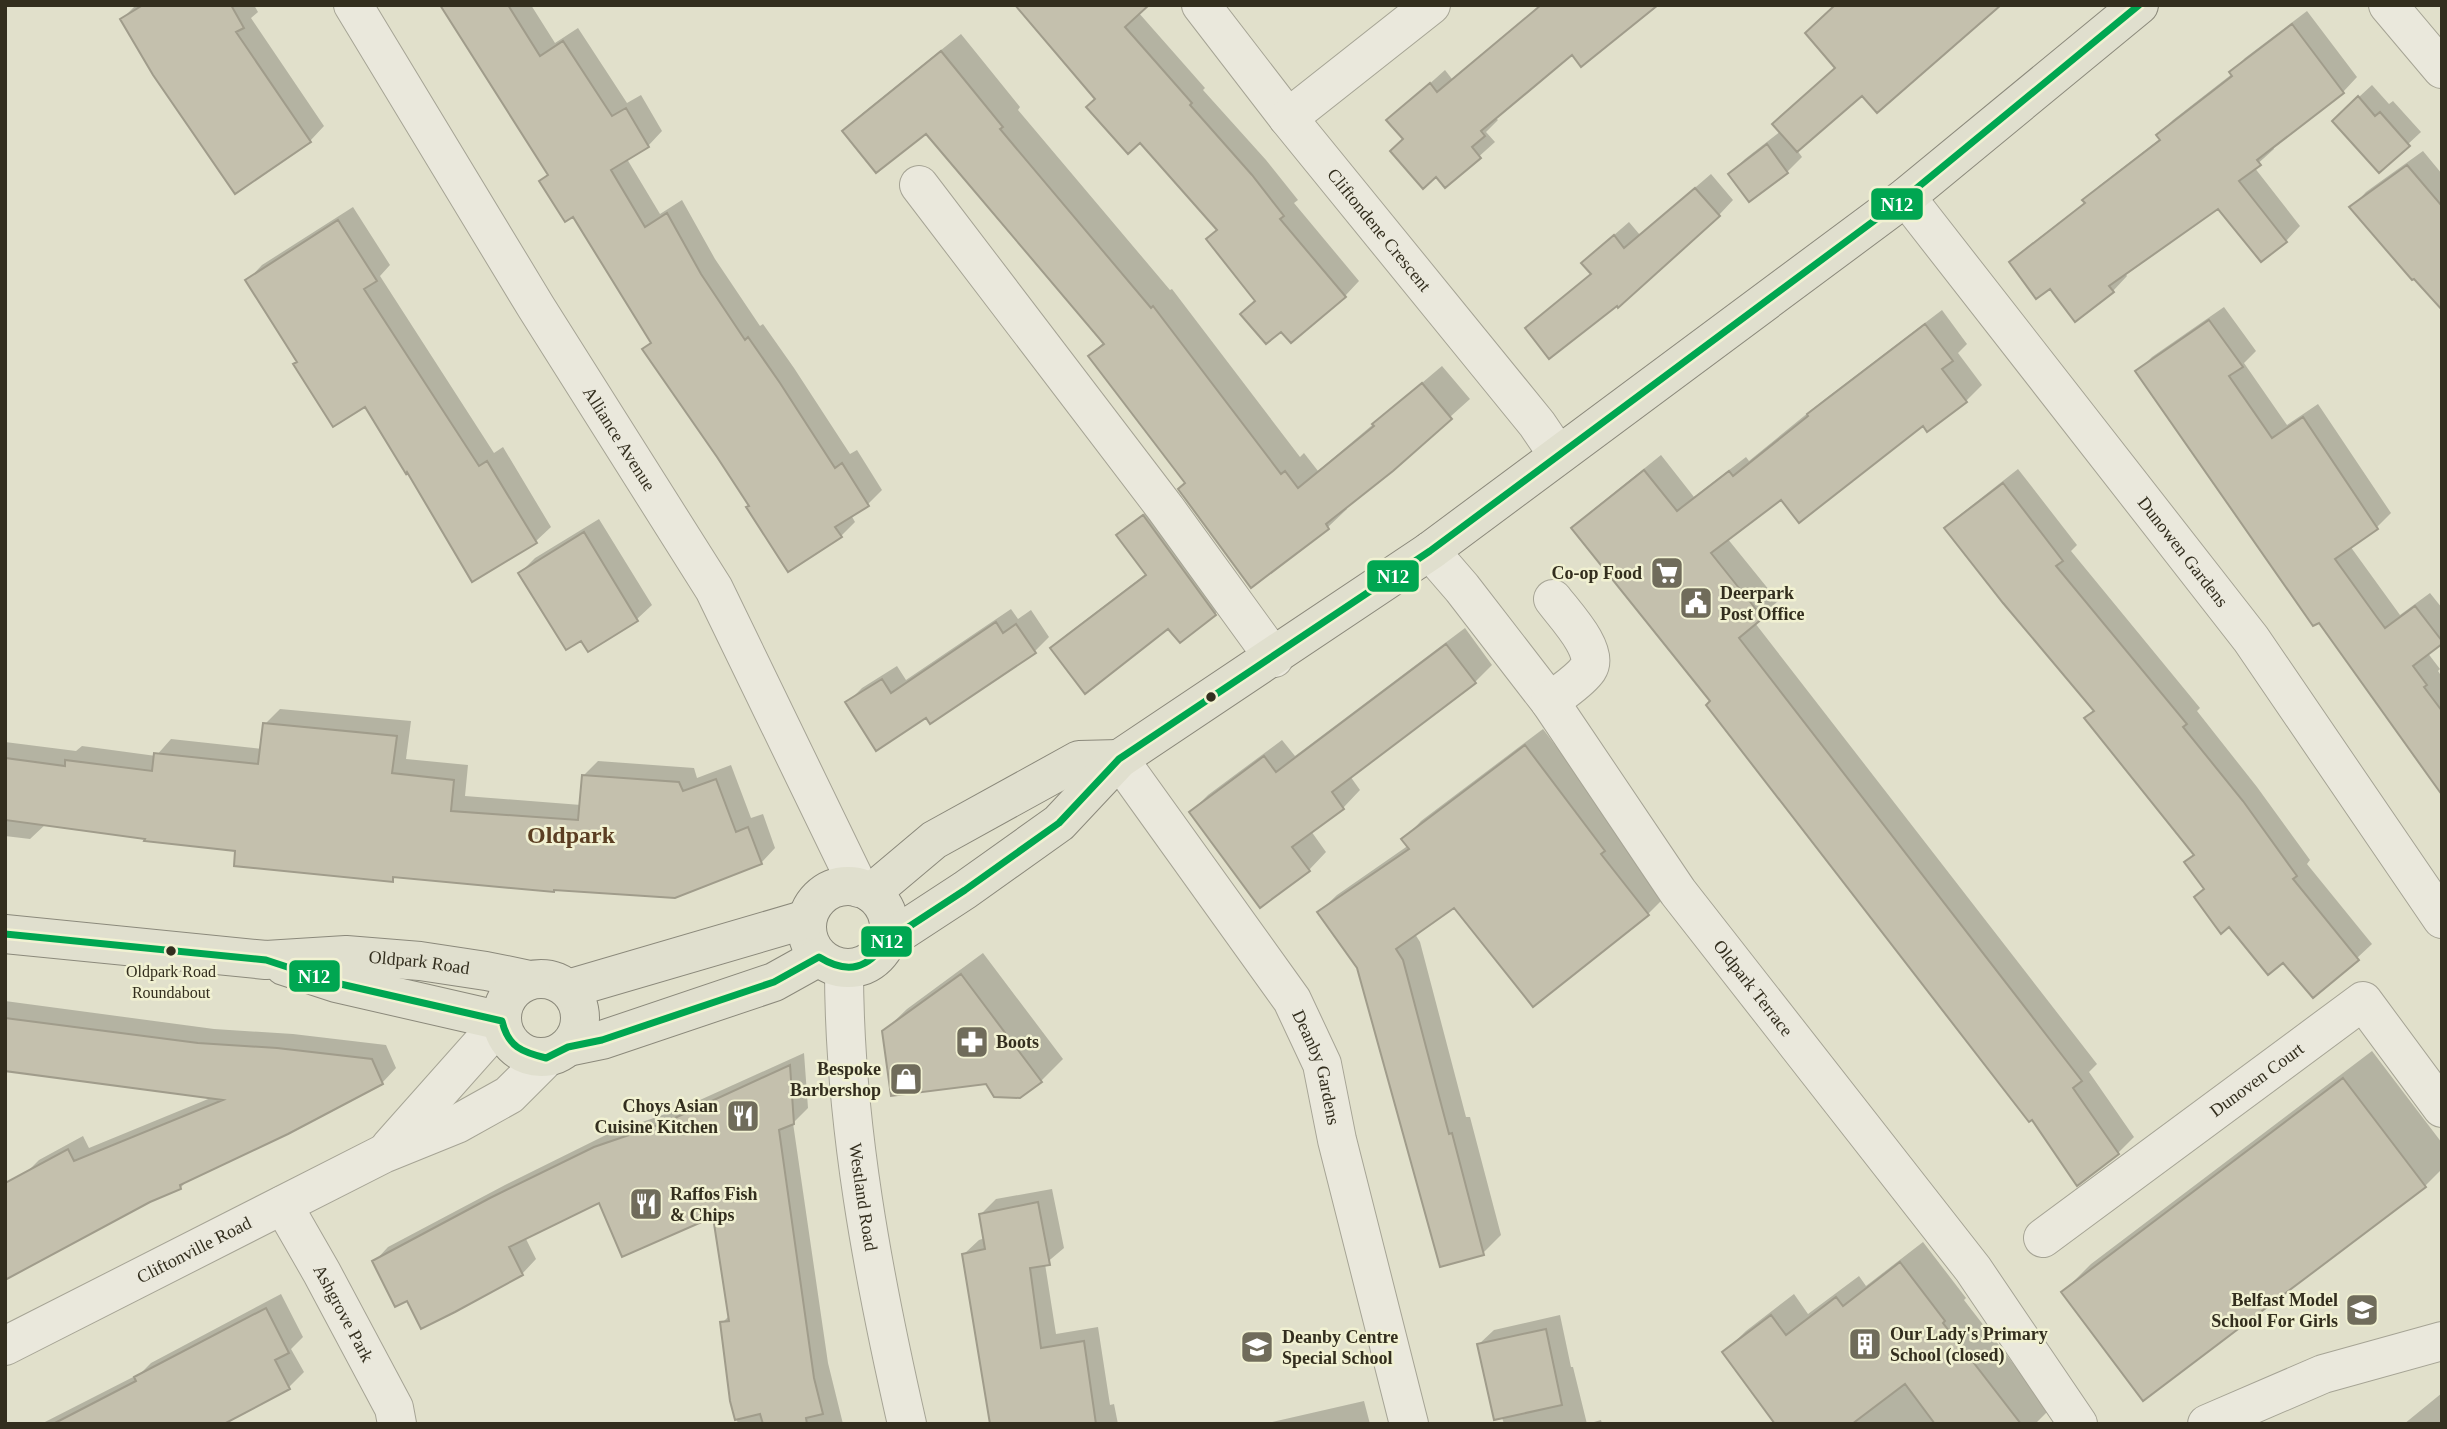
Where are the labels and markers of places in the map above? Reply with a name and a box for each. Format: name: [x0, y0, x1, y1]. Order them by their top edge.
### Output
supermarket icon: Co-op Food: [1648, 554, 1686, 592]
place label: Co-op Food: [1551, 563, 1642, 583]
place label: Deerpark Post Office: [1720, 583, 1804, 624]
public building icon: Deerpark Post Office: [1677, 584, 1715, 622]
unlabelled marker: [1204, 690, 1218, 704]
marker: Oldpark Road Roundabout: [164, 944, 178, 958]
place label: Oldpark Road Roundabout: [126, 963, 216, 1001]
pharmacy icon: Boots: [953, 1023, 991, 1061]
place label: Boots: [996, 1032, 1039, 1052]
place label: Bespoke Barbershop: [790, 1059, 881, 1100]
shop icon: Bespoke Barbershop: [887, 1060, 925, 1098]
place label: Choys Asian Cuisine Kitchen: [594, 1096, 718, 1137]
restaurant icon: Choys Asian Cuisine Kitchen: [724, 1097, 762, 1135]
place label: Raffos Fish & Chips: [670, 1184, 758, 1225]
restaurant icon: Raffos Fish & Chips: [627, 1185, 665, 1223]
place label: Belfast Model School For Girls: [2211, 1290, 2338, 1331]
school or university icon: Belfast Model School For Girls: [2343, 1291, 2381, 1329]
place label: Our Lady's Primary School (closed): [1890, 1324, 2048, 1366]
building icon: Our Lady's Primary School (closed): [1846, 1325, 1884, 1363]
place label: Deanby Centre Special School: [1282, 1327, 1398, 1368]
school or university icon: Deanby Centre Special School: [1238, 1328, 1276, 1366]

